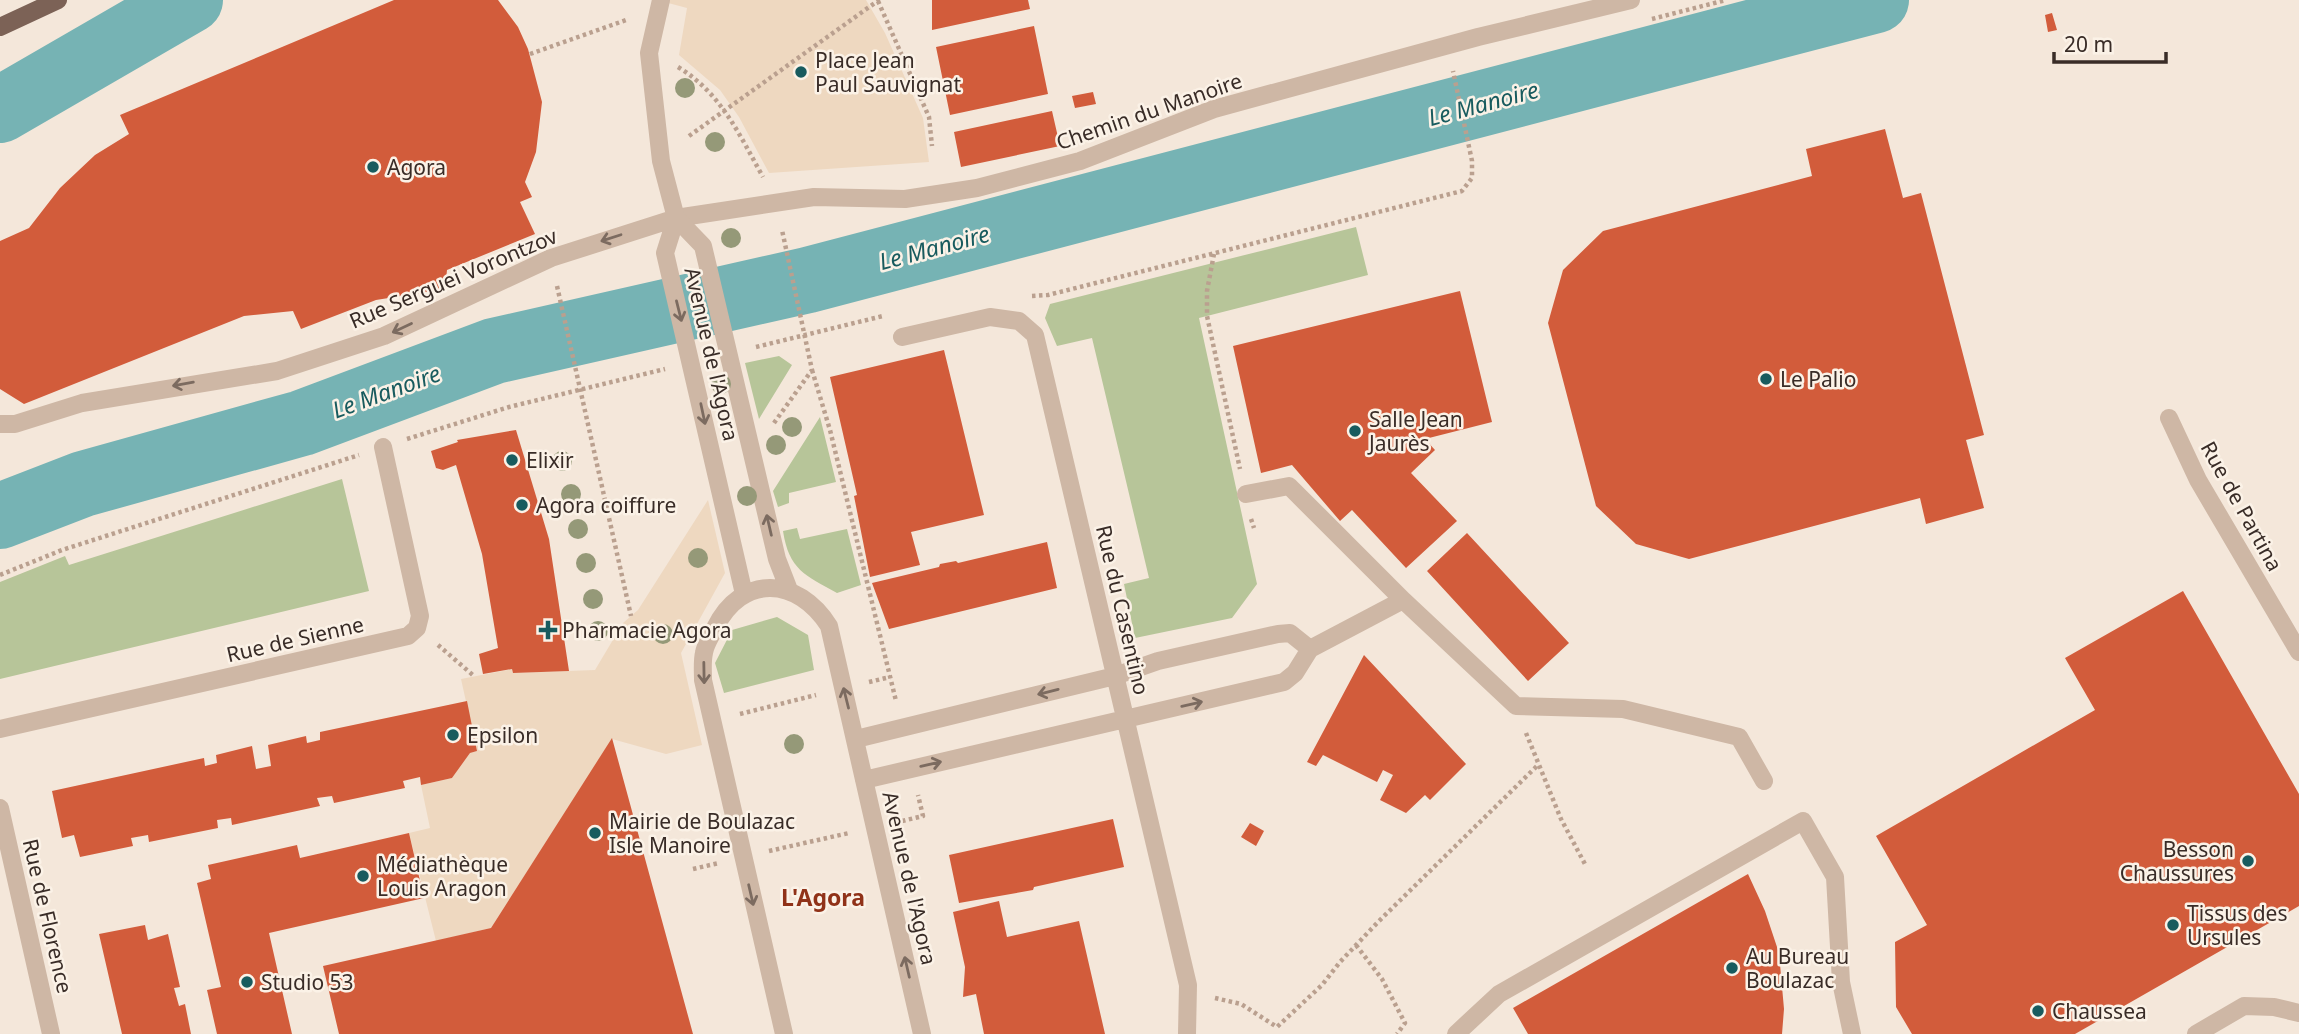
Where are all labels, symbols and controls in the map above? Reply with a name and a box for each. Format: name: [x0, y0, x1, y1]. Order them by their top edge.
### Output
scale bar: [2054, 21, 2166, 65]
text: 20 m: [2064, 30, 2113, 58]
place label: Place Jean Paul Sauvignat: [815, 46, 961, 98]
marker: Place Jean Paul Sauvignat: [793, 64, 809, 80]
street label: Chemin du Manoire: [1052, 66, 1246, 156]
water label: Le Manoire: [1424, 73, 1542, 133]
place label: Agora: [387, 153, 446, 181]
marker: Agora: [365, 159, 381, 175]
water label: Le Manoire: [875, 217, 993, 277]
street label: Rue Serguei Vorontzov: [345, 221, 561, 334]
one-way arrow: [600, 233, 622, 246]
street label: Avenue de l'Agora: [678, 265, 746, 443]
one-way arrow: [673, 299, 686, 322]
one-way arrow: [392, 322, 413, 335]
water label: Le Manoire: [327, 357, 445, 425]
place label: Le Palio: [1780, 365, 1856, 393]
marker: Le Palio: [1758, 371, 1774, 387]
one-way arrow: [172, 378, 195, 391]
one-way arrow: [697, 402, 711, 425]
place label: Salle Jean Jaurès: [1367, 405, 1463, 457]
marker: Salle Jean Jaurès: [1347, 423, 1363, 439]
street label: Rue de Partina: [2195, 436, 2289, 576]
place label: Elixir: [526, 446, 574, 474]
marker: Elixir: [504, 452, 520, 468]
place label: Agora coiffure: [536, 491, 676, 519]
marker: Agora coiffure: [514, 497, 530, 513]
one-way arrow: [762, 514, 775, 537]
street label: Rue du Casentino: [1090, 522, 1156, 698]
street label: Rue de Sienne: [224, 610, 366, 668]
place label: Pharmacie Agora: [562, 616, 731, 644]
marker: Pharmacie Agora: [540, 622, 556, 638]
one-way arrow: [697, 661, 711, 684]
one-way arrow: [1037, 686, 1060, 699]
one-way arrow: [839, 687, 852, 710]
one-way arrow: [1180, 697, 1203, 710]
place label: Epsilon: [467, 721, 538, 749]
marker: Epsilon: [445, 727, 461, 743]
one-way arrow: [919, 757, 942, 770]
street label: Avenue de l'Agora: [876, 789, 944, 967]
place label: Mairie de Boulazac Isle Manoire: [609, 807, 795, 859]
marker: Mairie de Boulazac Isle Manoire: [587, 825, 603, 841]
place label: Besson Chaussures: [2120, 835, 2234, 887]
street label: Rue de Florence: [17, 836, 79, 996]
place label: Médiathèque Louis Aragon: [377, 850, 508, 902]
marker: Besson Chaussures: [2240, 853, 2256, 869]
marker: Médiathèque Louis Aragon: [355, 868, 371, 884]
district label: L'Agora: [781, 881, 865, 913]
one-way arrow: [745, 883, 758, 906]
place label: Tissus des Ursules: [2187, 899, 2288, 951]
marker: Tissus des Ursules: [2165, 917, 2181, 933]
place label: Au Bureau Boulazac: [1746, 942, 1849, 994]
one-way arrow: [900, 957, 913, 979]
marker: Au Bureau Boulazac: [1724, 960, 1740, 976]
place label: Studio 53: [261, 968, 354, 996]
marker: Studio 53: [239, 974, 255, 990]
place label: Chaussea: [2052, 997, 2147, 1025]
marker: Chaussea: [2030, 1003, 2046, 1019]

